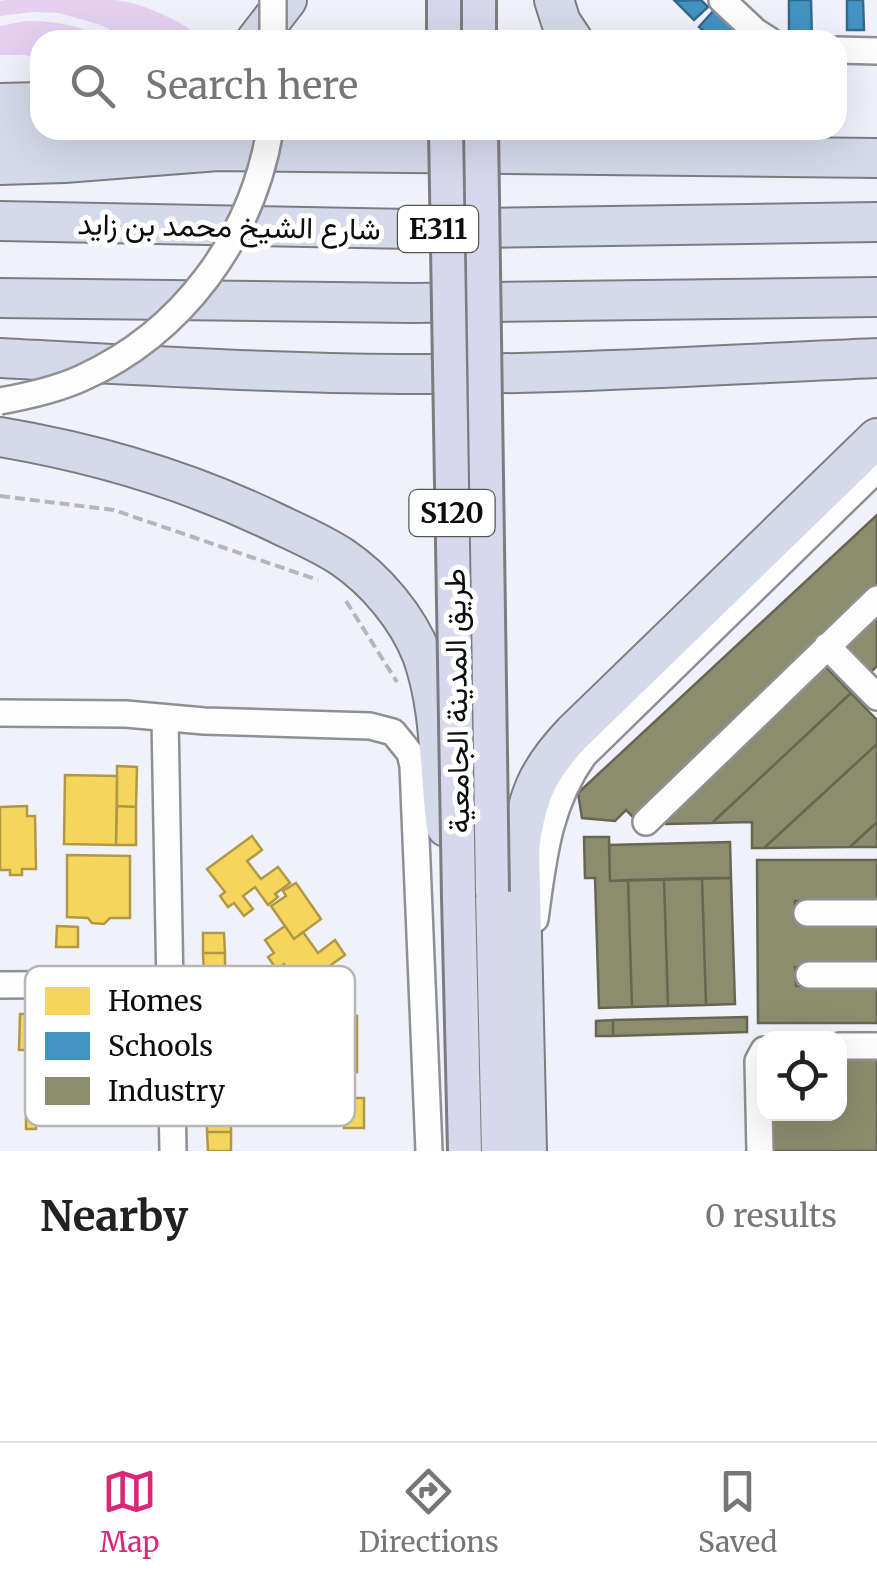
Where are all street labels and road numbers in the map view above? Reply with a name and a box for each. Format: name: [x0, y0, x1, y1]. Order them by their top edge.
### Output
street label: شارع الشيخ محمد بن زايد: [77, 204, 381, 250]
road number: E311: [398, 206, 478, 252]
road number: S120: [410, 490, 494, 536]
street label: طريق المدينة الجامعية: [435, 568, 477, 834]

